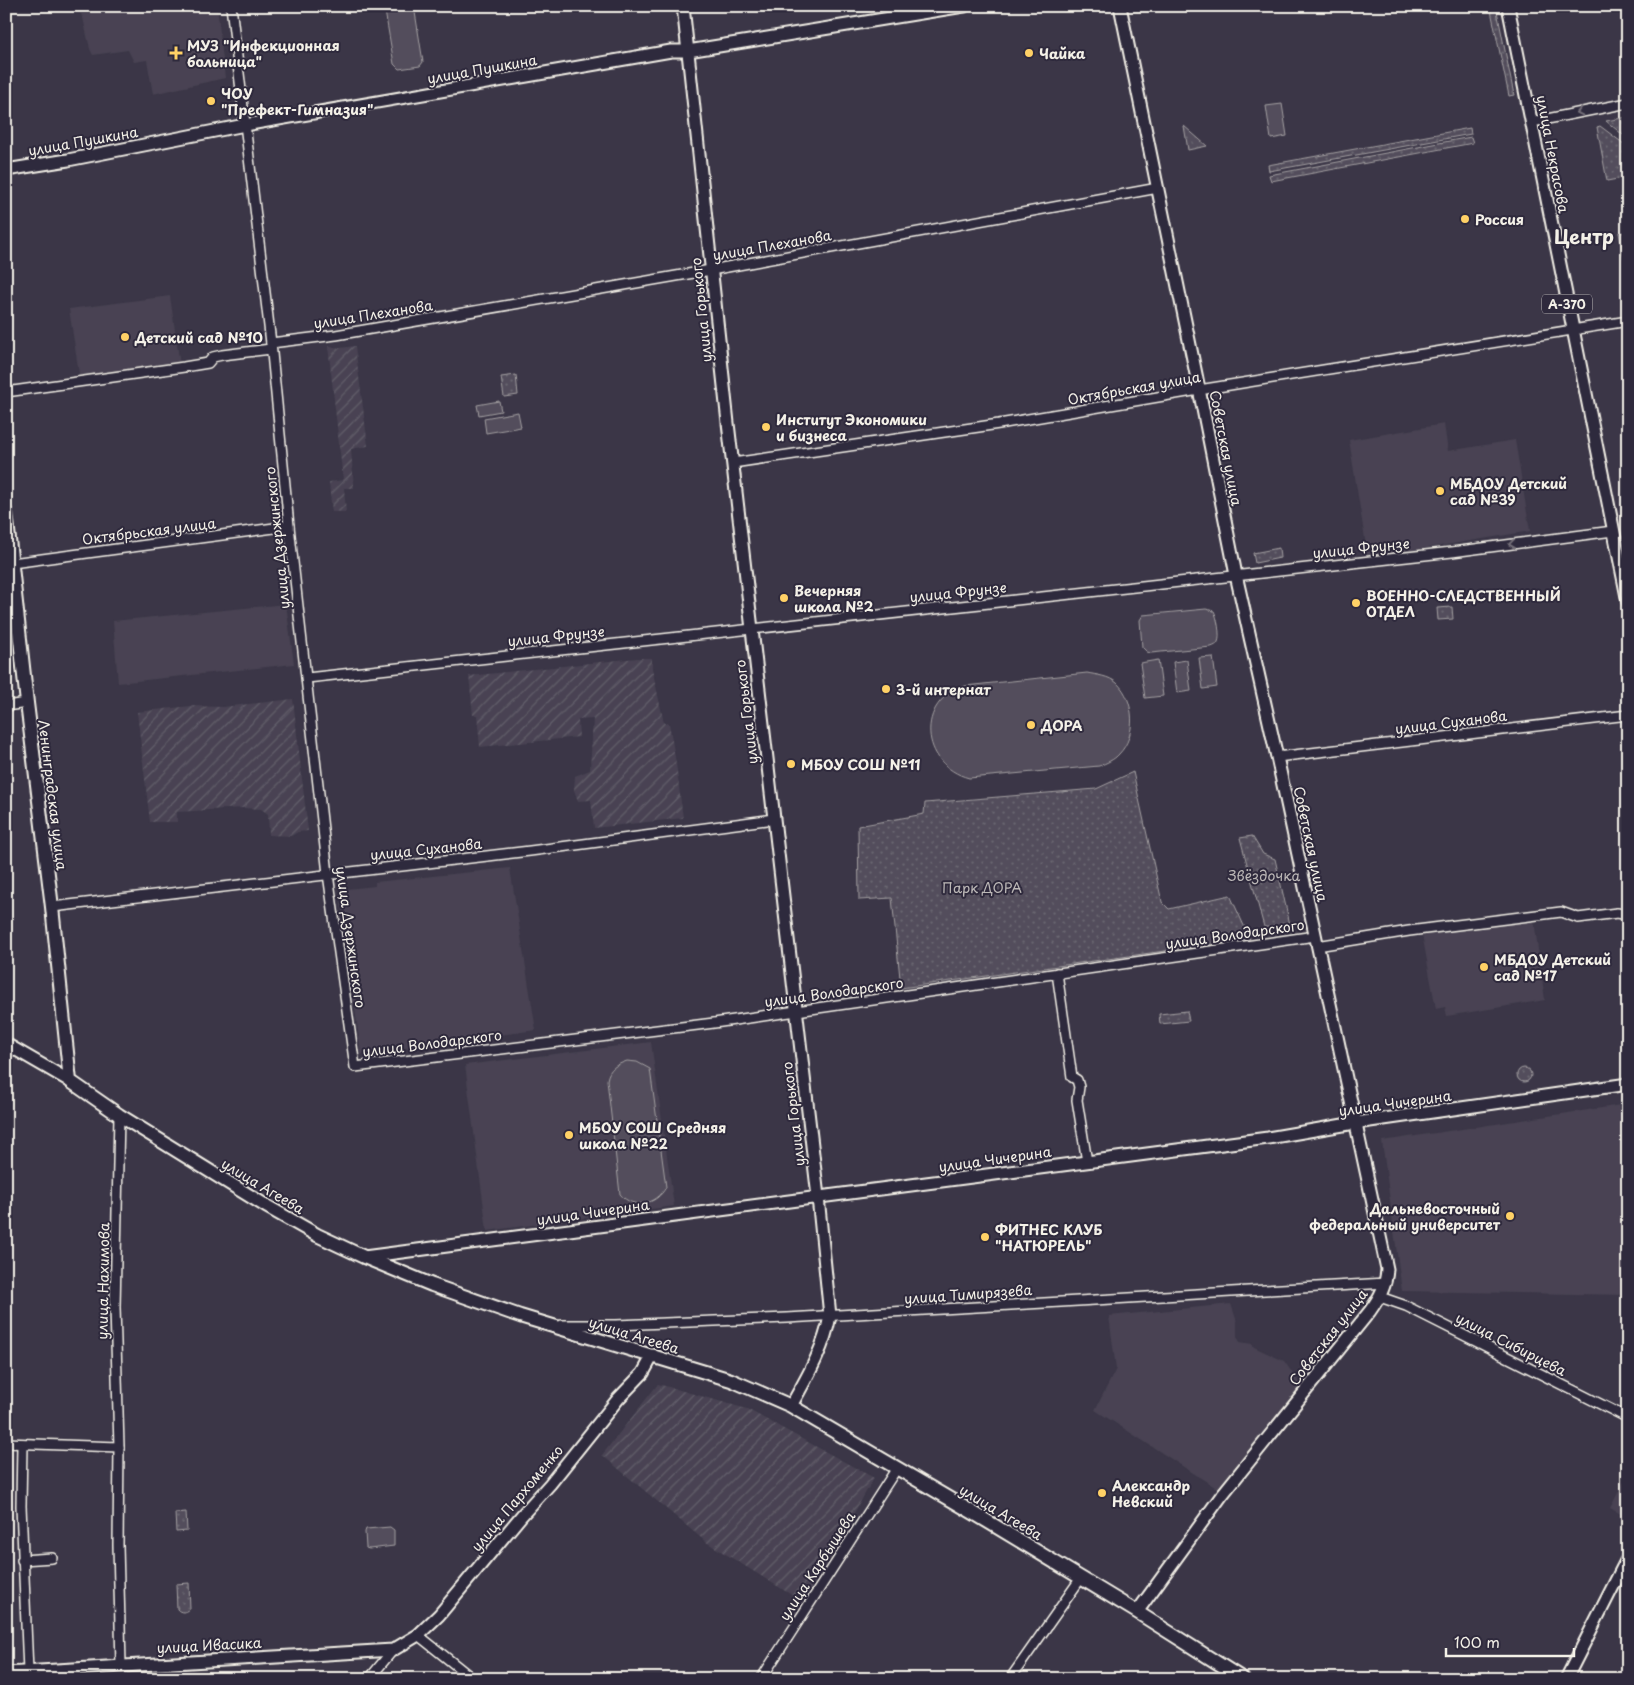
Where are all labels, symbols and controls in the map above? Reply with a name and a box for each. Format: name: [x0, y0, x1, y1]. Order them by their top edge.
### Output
place label: МУЗ "Инфекционная больница": [187, 35, 340, 72]
place label: Чайка: [1039, 43, 1086, 64]
marker: МУЗ "Инфекционная больница": [169, 46, 183, 60]
marker: Чайка: [1023, 47, 1035, 59]
street label: улица Пушкина: [425, 49, 539, 89]
place label: ЧОУ "Префект-Гимназия": [221, 83, 373, 120]
street label: улица Некрасова: [1531, 93, 1575, 215]
marker: ЧОУ "Префект-Гимназия": [205, 95, 217, 107]
one-way arrow: [1575, 107, 1584, 117]
street label: улица Пушкина: [26, 121, 140, 161]
place label: Россия: [1475, 209, 1524, 230]
marker: Россия: [1459, 213, 1471, 225]
district label: Центр: [1554, 222, 1614, 250]
street label: улица Плеханова: [711, 224, 833, 266]
street label: улица Горького: [685, 256, 717, 364]
street label: улица Плеханова: [312, 294, 434, 334]
road number: А-370: [1542, 294, 1592, 314]
place label: Детский сад №10: [134, 327, 263, 348]
marker: Детский сад №10: [119, 331, 131, 343]
street label: Октябрьская улица: [1066, 366, 1202, 410]
street label: Советская улица: [1204, 388, 1248, 508]
place label: Институт Экономики и бизнеса: [776, 409, 927, 446]
marker: Институт Экономики и бизнеса: [760, 421, 772, 433]
street label: улица Дзержинского: [259, 466, 295, 610]
place label: МБДОУ Детский сад №39: [1450, 473, 1567, 510]
marker: МБДОУ Детский сад №39: [1434, 485, 1446, 497]
street label: Октябрьская улица: [81, 512, 217, 550]
street label: улица Фрунзе: [1312, 532, 1410, 564]
one-way arrow: [1508, 538, 1516, 549]
street label: улица Фрунзе: [909, 576, 1007, 608]
place label: Вечерняя школа №2: [794, 580, 874, 617]
place label: ВОЕННО-СЛЕДСТВЕННЫЙ ОТДЕЛ: [1366, 585, 1561, 622]
marker: Вечерняя школа №2: [778, 592, 790, 604]
marker: ВОЕННО-СЛЕДСТВЕННЫЙ ОТДЕЛ: [1350, 597, 1362, 609]
street label: улица Фрунзе: [507, 620, 605, 652]
street label: улица Горького: [729, 658, 763, 766]
place label: 3-й интернат: [896, 679, 992, 700]
marker: 3-й интернат: [880, 683, 892, 695]
street label: улица Суханова: [1394, 705, 1508, 739]
place label: ДОРА: [1040, 715, 1083, 736]
street label: Ленинградская улица: [33, 719, 73, 872]
marker: ДОРА: [1025, 719, 1037, 731]
place label: МБОУ СОШ №11: [801, 754, 921, 775]
marker: МБОУ СОШ №11: [785, 758, 797, 770]
street label: Советская улица: [1289, 784, 1334, 904]
street label: улица Суханова: [369, 833, 483, 865]
street label: улица Дзержинского: [331, 865, 371, 1009]
park label: Звёздочка: [1228, 865, 1301, 886]
park label: Парк ДОРА: [942, 877, 1022, 898]
street label: улица Володарского: [1164, 914, 1306, 954]
place label: МБДОУ Детский сад №17: [1494, 949, 1611, 986]
marker: МБДОУ Детский сад №17: [1478, 961, 1490, 973]
street label: улица Володарского: [763, 972, 905, 1012]
street label: улица Володарского: [361, 1024, 503, 1062]
street label: улица Горького: [776, 1060, 810, 1168]
street label: улица Чичерина: [1337, 1085, 1453, 1121]
place label: МБОУ СОШ Средняя школа №22: [579, 1117, 726, 1154]
marker: МБОУ СОШ Средняя школа №22: [563, 1129, 575, 1141]
street label: улица Чичерина: [937, 1141, 1053, 1177]
street label: улица Агеева: [218, 1153, 309, 1219]
street label: улица Чичерина: [535, 1194, 651, 1230]
place label: Дальневосточный федеральный университет: [1309, 1198, 1501, 1235]
marker: Дальневосточный федеральный университет: [1504, 1210, 1516, 1222]
place label: ФИТНЕС КЛУБ "НАТЮРЕЛЬ": [995, 1219, 1102, 1256]
street label: улица Нахимова: [91, 1222, 115, 1340]
marker: ФИТНЕС КЛУБ "НАТЮРЕЛЬ": [979, 1231, 991, 1243]
street label: улица Тимирязева: [903, 1279, 1033, 1309]
street label: Советская улица: [1284, 1284, 1373, 1390]
street label: улица Сибирцева: [1452, 1307, 1570, 1381]
street label: улица Агеева: [586, 1311, 682, 1359]
street label: улица Пархоменко: [466, 1440, 568, 1556]
place label: Александр Невский: [1112, 1475, 1190, 1512]
street label: улица Агеева: [956, 1479, 1047, 1545]
marker: Александр Невский: [1096, 1487, 1108, 1499]
street label: улица Карбышева: [774, 1507, 860, 1625]
scale bar: [1446, 1625, 1574, 1657]
text: 100 m: [1454, 1630, 1500, 1653]
street label: улица Ивасика: [156, 1632, 262, 1658]

